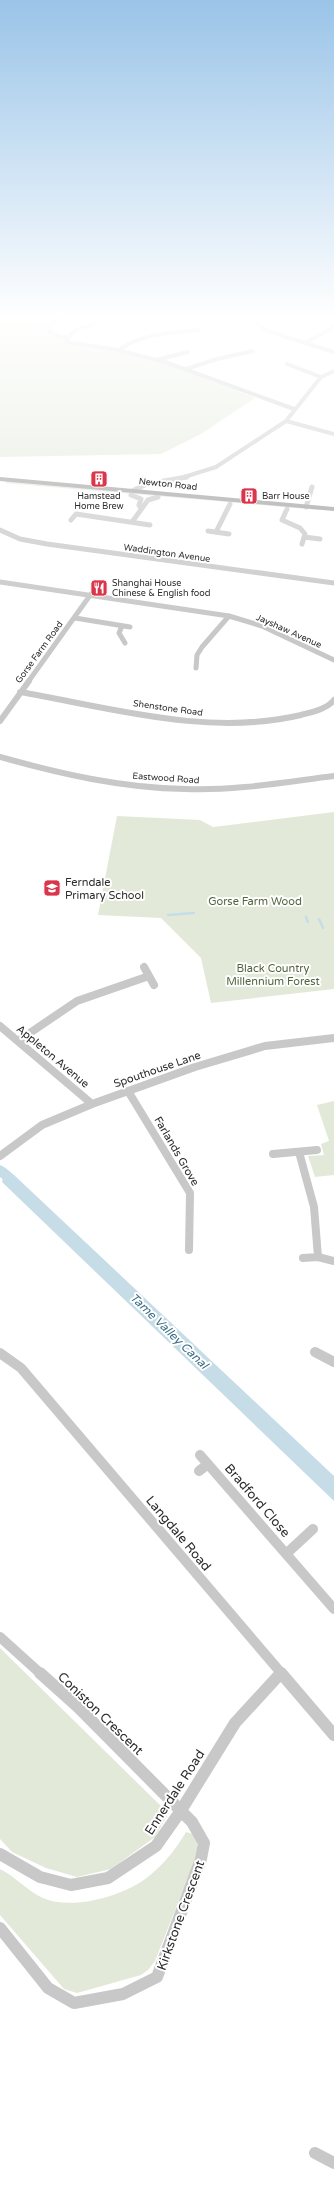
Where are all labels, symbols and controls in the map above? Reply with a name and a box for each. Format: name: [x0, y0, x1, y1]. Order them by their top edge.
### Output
building icon: Hamstead Home Brew: [89, 469, 109, 489]
street label: Newton Road: [138, 476, 198, 493]
building icon: Barr House: [239, 486, 259, 506]
place label: Hamstead Home Brew: [74, 491, 124, 512]
place label: Barr House: [262, 491, 310, 502]
street label: Waddington Avenue: [123, 542, 211, 565]
restaurant icon: Shanghai House Chinese & English food: [89, 578, 109, 598]
place label: Shanghai House Chinese & English food: [112, 578, 211, 599]
street label: Jayshaw Avenue: [254, 612, 323, 651]
street label: Gorse Farm Road: [13, 619, 66, 685]
street label: Shenstone Road: [132, 698, 203, 719]
street label: Eastwood Road: [132, 771, 200, 786]
place label: Ferndale Primary School: [65, 876, 144, 902]
school or university icon: Ferndale Primary School: [42, 878, 62, 898]
park label: Gorse Farm Wood: [208, 895, 302, 908]
park label: Black Country Millennium Forest: [226, 962, 320, 988]
street label: Appleton Avenue: [14, 1022, 92, 1091]
street label: Spouthouse Lane: [112, 1048, 202, 1090]
street label: Farlands Grove: [151, 1114, 202, 1188]
water label: Tame Valley Canal: [127, 1290, 212, 1373]
street label: Bradford Close: [221, 1461, 293, 1541]
street label: Langdale Road: [142, 1493, 214, 1574]
street label: Coniston Crescent: [54, 1669, 146, 1759]
street label: Ennerdale Road: [141, 1747, 208, 1838]
street label: Kirkstone Crescent: [154, 1858, 208, 1973]

